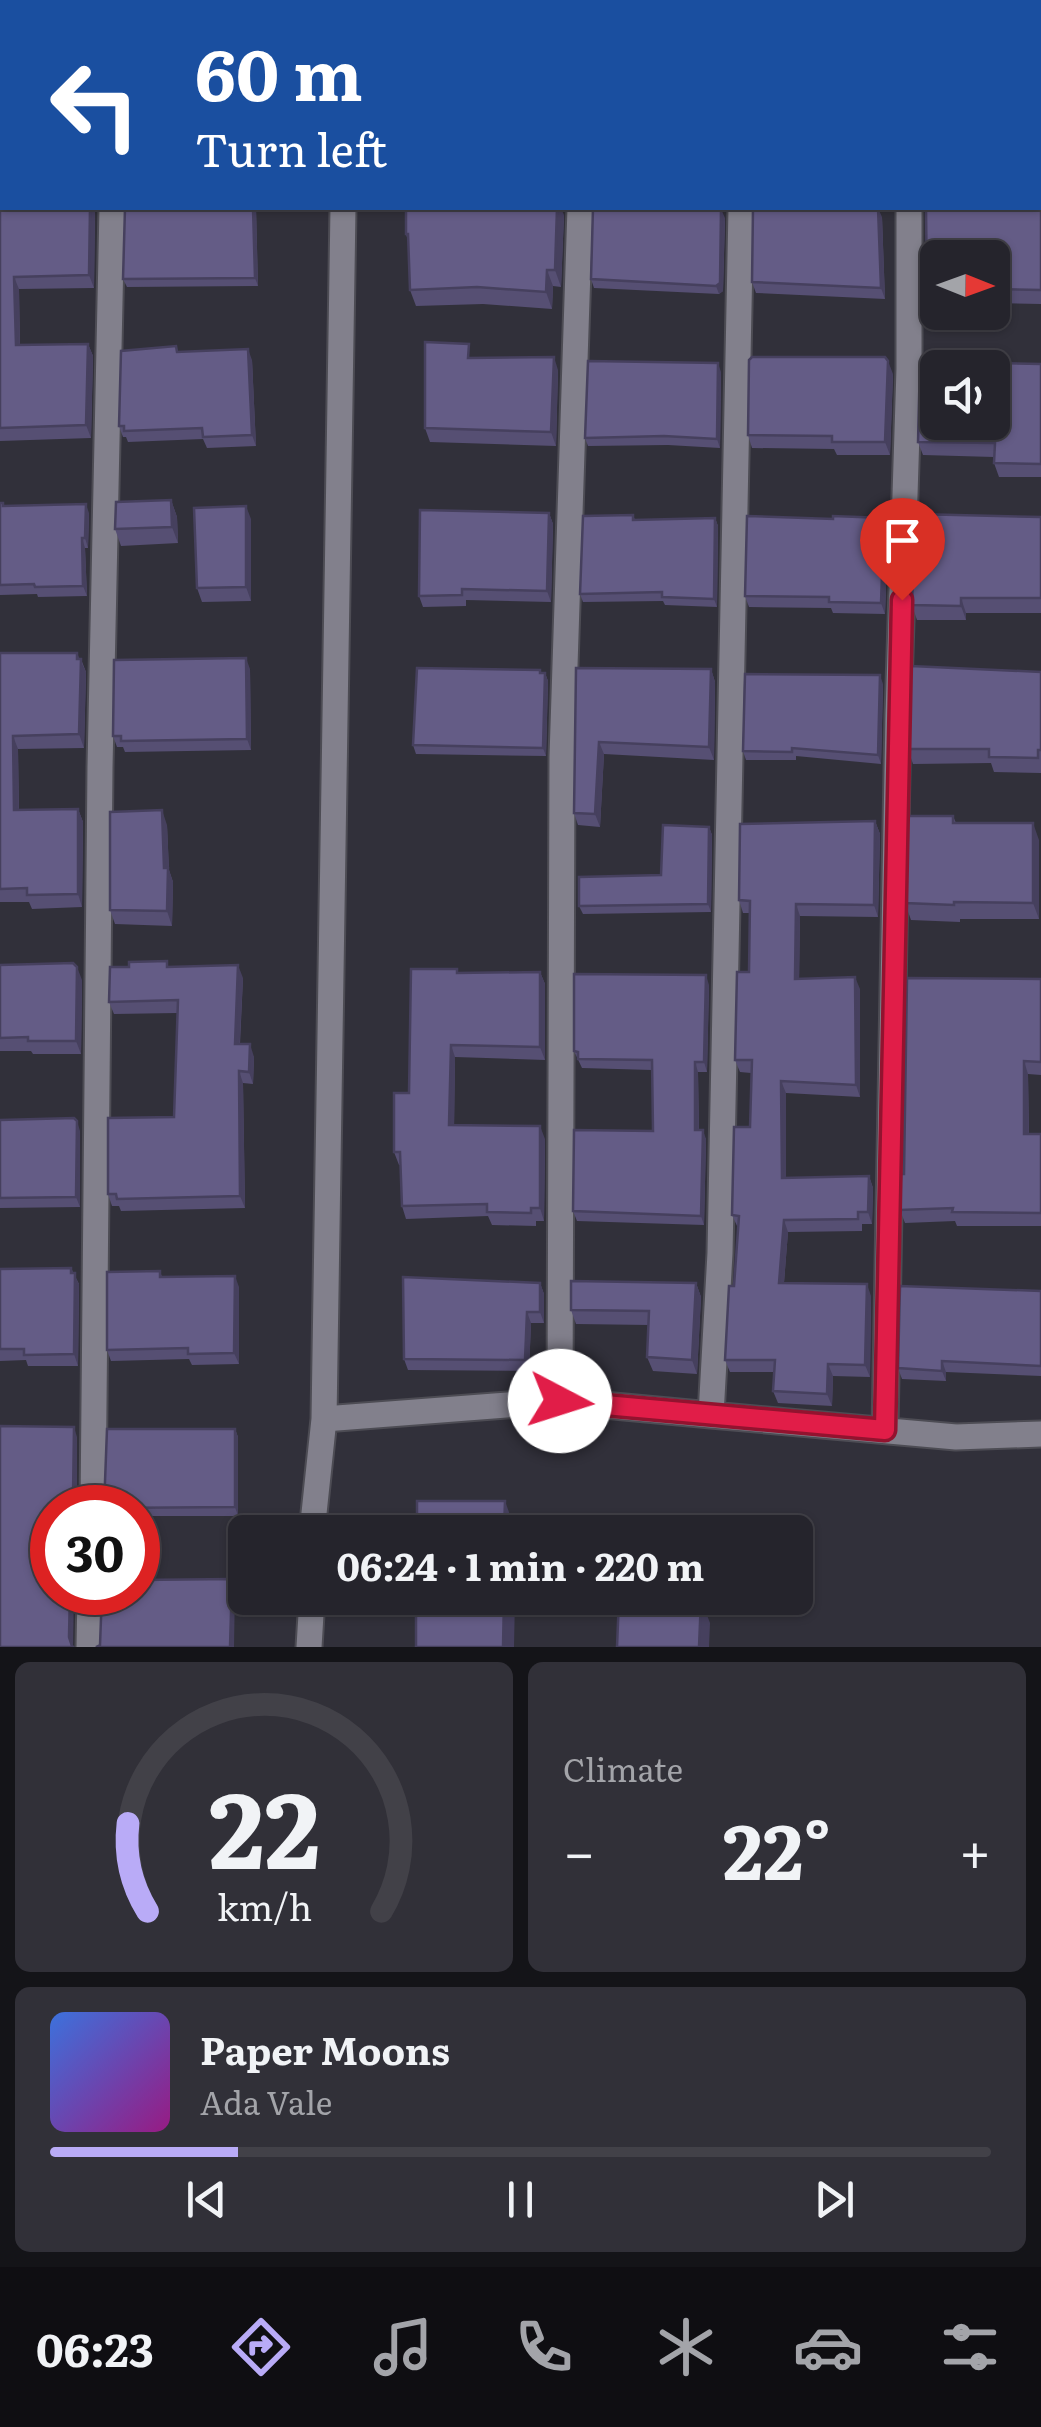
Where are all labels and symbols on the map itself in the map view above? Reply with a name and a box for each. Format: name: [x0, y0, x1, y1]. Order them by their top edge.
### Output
north arrow: [920, 240, 1010, 330]
pin: [860, 498, 945, 601]
position arrow: [508, 1349, 612, 1453]
speed limit sign: 30: [30, 1485, 160, 1615]

